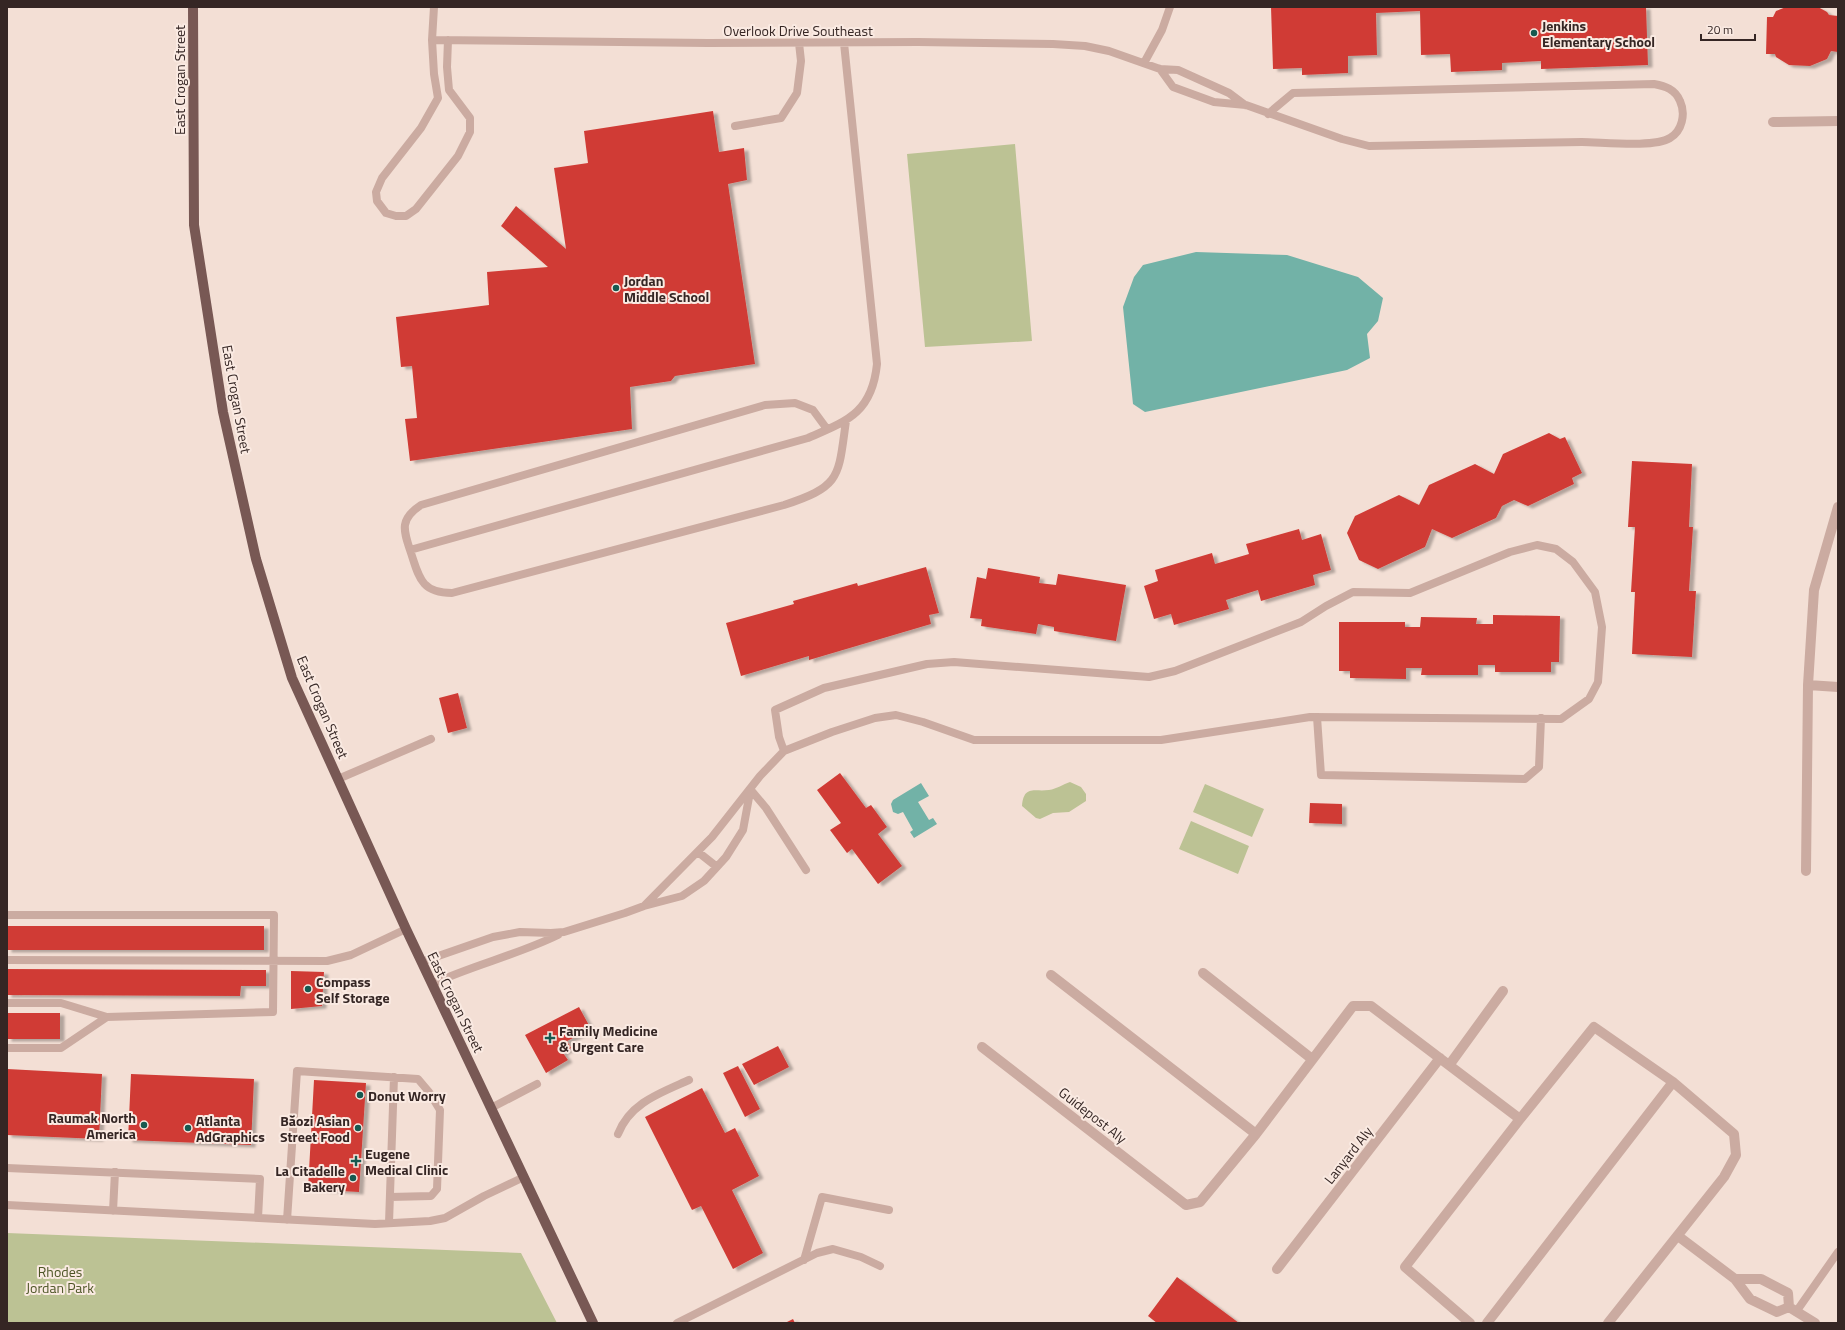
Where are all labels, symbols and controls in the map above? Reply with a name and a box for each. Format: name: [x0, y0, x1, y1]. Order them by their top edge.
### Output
place label: Jenkins Elementary School: [1542, 15, 1655, 52]
scale bar: [1701, 16, 1755, 42]
street label: Overlook Drive Southeast: [723, 20, 873, 41]
text: 20 m: [1707, 20, 1733, 39]
street label: East Crogan Street: [169, 25, 190, 135]
marker: Jenkins Elementary School: [1529, 28, 1539, 38]
place label: Jordan Middle School: [624, 270, 709, 307]
marker: Jordan Middle School: [611, 283, 621, 293]
street label: East Crogan Street: [217, 343, 257, 455]
street label: East Crogan Street: [292, 652, 354, 762]
street label: East Crogan Street: [422, 948, 490, 1056]
place label: Compass Self Storage: [316, 971, 390, 1008]
marker: Compass Self Storage: [303, 984, 313, 994]
place label: Family Medicine & Urgent Care: [559, 1020, 658, 1057]
marker: Family Medicine & Urgent Care: [544, 1032, 556, 1044]
street label: Guidepost Aly: [1055, 1082, 1132, 1148]
place label: Donut Worry: [368, 1085, 446, 1106]
marker: Donut Worry: [355, 1090, 365, 1100]
place label: Raumak North America: [48, 1107, 136, 1144]
place label: Atlanta AdGraphics: [196, 1110, 265, 1147]
place label: Băozi Asian Street Food: [280, 1110, 350, 1147]
marker: Raumak North America: [139, 1120, 149, 1130]
street label: Lanyard Aly: [1319, 1121, 1377, 1188]
marker: Atlanta AdGraphics: [183, 1123, 193, 1133]
marker: Băozi Asian Street Food: [353, 1123, 363, 1133]
place label: Eugene Medical Clinic: [365, 1143, 448, 1180]
marker: Eugene Medical Clinic: [350, 1155, 362, 1167]
place label: La Citadelle Bakery: [275, 1160, 345, 1197]
marker: La Citadelle Bakery: [348, 1173, 358, 1183]
park label: Rhodes Jordan Park: [26, 1261, 94, 1298]

